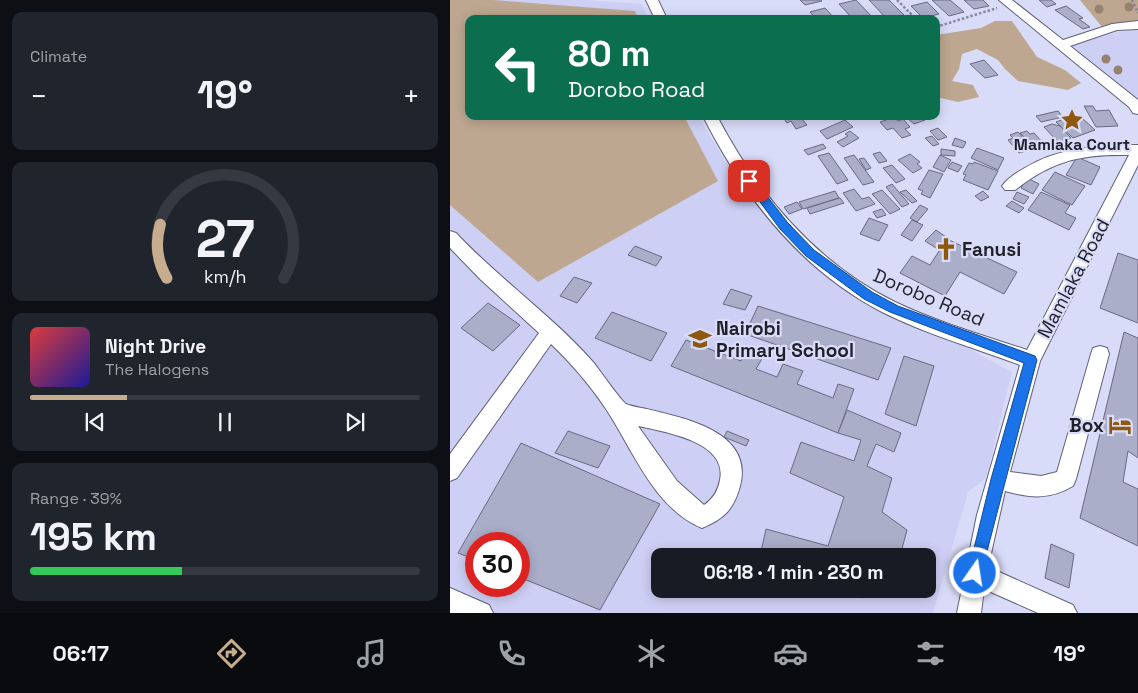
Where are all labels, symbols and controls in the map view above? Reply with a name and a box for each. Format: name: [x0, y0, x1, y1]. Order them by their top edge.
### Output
text: 80 m: [568, 32, 650, 76]
icon: left: [485, 35, 550, 100]
text: Climate: [30, 46, 87, 67]
text: 19°: [197, 71, 253, 119]
text: Dorobo Road: [568, 75, 705, 103]
text: −: [30, 78, 47, 114]
text: +: [403, 78, 420, 114]
place icon: Mamlaka Court: [1059, 107, 1085, 133]
place label: Mamlaka Court: [1014, 134, 1130, 155]
pin: [728, 160, 770, 202]
icon: arrive: [735, 167, 763, 195]
text: 27: [195, 206, 255, 272]
street label: Mamlaka Road: [1031, 214, 1115, 342]
church icon: Fanusi: [933, 236, 959, 262]
place label: Fanusi: [962, 237, 1021, 262]
street label: Dorobo Road: [869, 263, 988, 332]
text: km/h: [204, 265, 246, 288]
place label: Nairobi Primary School: [716, 316, 854, 363]
school or university icon: Nairobi Primary School: [687, 326, 713, 352]
text: Night Drive: [105, 334, 206, 359]
text: The Halogens: [105, 359, 209, 380]
icon: previous: [81, 408, 109, 436]
icon: pause: [211, 408, 239, 436]
icon: next: [341, 408, 369, 436]
hotel icon: Box: [1107, 412, 1133, 438]
place label: Box: [1069, 413, 1104, 438]
text: Range · 39%: [30, 488, 122, 509]
text: 195 km: [30, 513, 157, 561]
speed limit sign: 30: [465, 532, 530, 597]
position arrow: [948, 546, 1000, 598]
text: 06:18 · 1 min · 230 m: [704, 560, 883, 585]
icon: directions: [214, 636, 249, 671]
icon: music: [354, 636, 389, 671]
icon: phone: [494, 636, 529, 671]
icon: climate: [634, 636, 669, 671]
icon: car: [773, 636, 808, 671]
icon: filters: [913, 636, 948, 671]
text: 06:17: [52, 639, 109, 667]
text: 19°: [1053, 639, 1085, 667]

